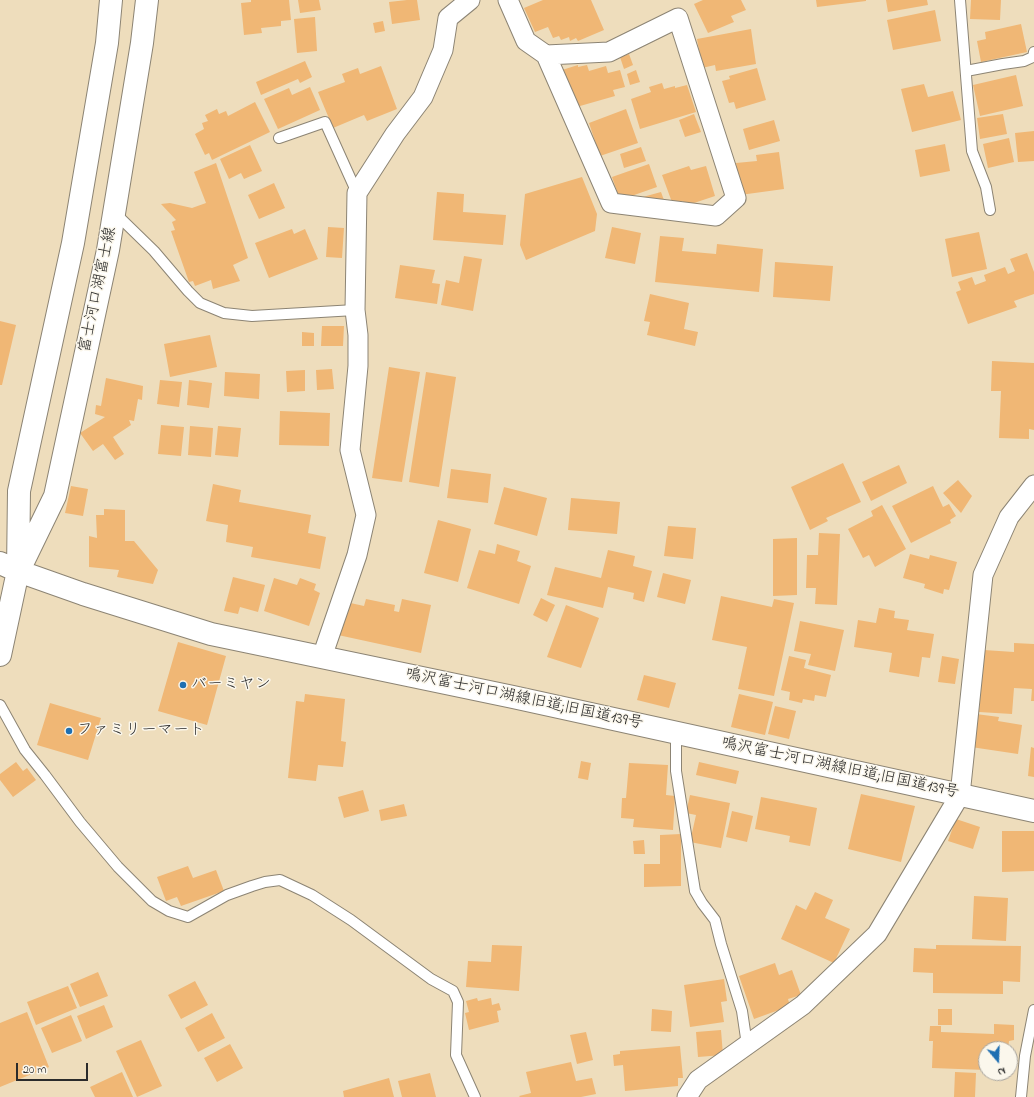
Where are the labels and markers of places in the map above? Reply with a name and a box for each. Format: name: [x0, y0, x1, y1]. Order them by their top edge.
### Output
place label: バーミヤン: [191, 675, 271, 695]
marker: バーミヤン: [178, 680, 188, 690]
place label: ファミリーマート: [77, 721, 205, 741]
marker: ファミリーマート: [64, 726, 74, 736]

